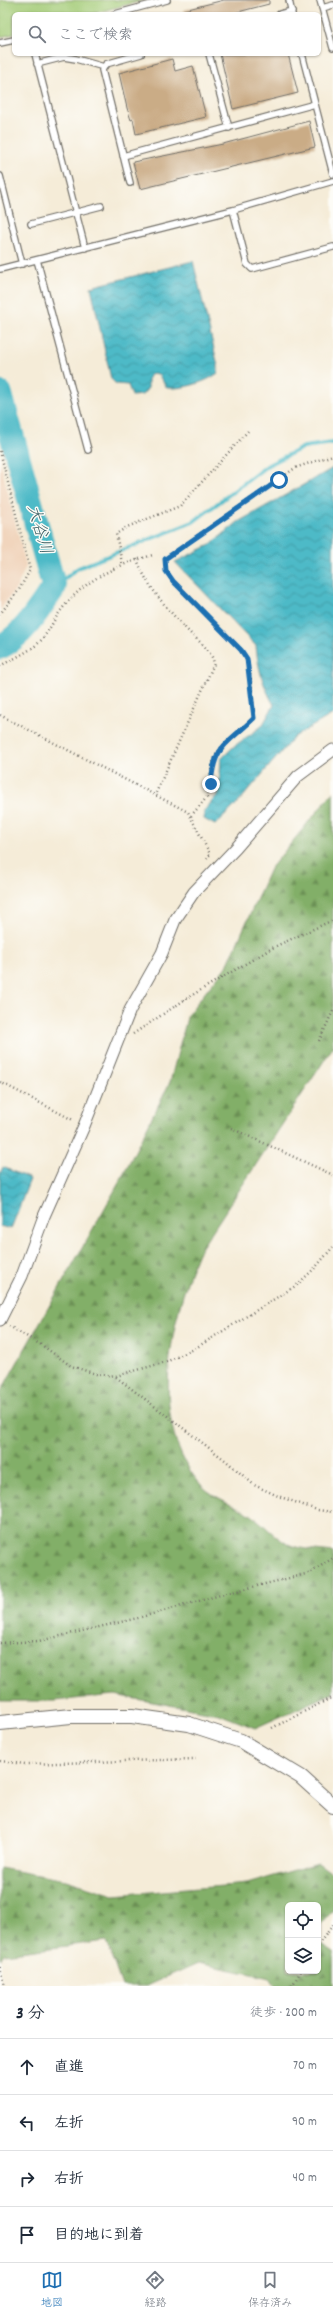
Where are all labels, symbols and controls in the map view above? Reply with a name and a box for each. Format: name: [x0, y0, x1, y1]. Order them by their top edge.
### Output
search box: [12, 12, 321, 56]
icon: search: [26, 23, 48, 45]
text: ここで検索: [58, 25, 133, 47]
route start: [270, 471, 288, 489]
water label: 大谷川: [19, 502, 57, 558]
route end: [202, 775, 220, 793]
map controls: [285, 1902, 321, 1974]
button: locate: [285, 1902, 321, 1938]
button: layers: [285, 1938, 321, 1974]
text: 3 分: [16, 2003, 44, 2027]
text: 徒歩 · 200 m: [250, 2004, 317, 2023]
icon: ahead: [16, 2056, 38, 2078]
text: 直進: [54, 2057, 84, 2079]
text: 70 m: [293, 2057, 317, 2076]
icon: left: [16, 2112, 38, 2134]
text: 左折: [54, 2113, 84, 2135]
text: 90 m: [292, 2113, 317, 2132]
icon: right: [16, 2168, 38, 2190]
text: 右折: [54, 2169, 84, 2191]
text: 40 m: [293, 2169, 317, 2188]
icon: arrive: [16, 2224, 38, 2246]
text: 目的地に到着: [54, 2225, 144, 2247]
tab: 地図: [41, 2269, 63, 2312]
tab: 経路: [144, 2269, 166, 2312]
tab: 保存済み: [248, 2269, 292, 2312]

